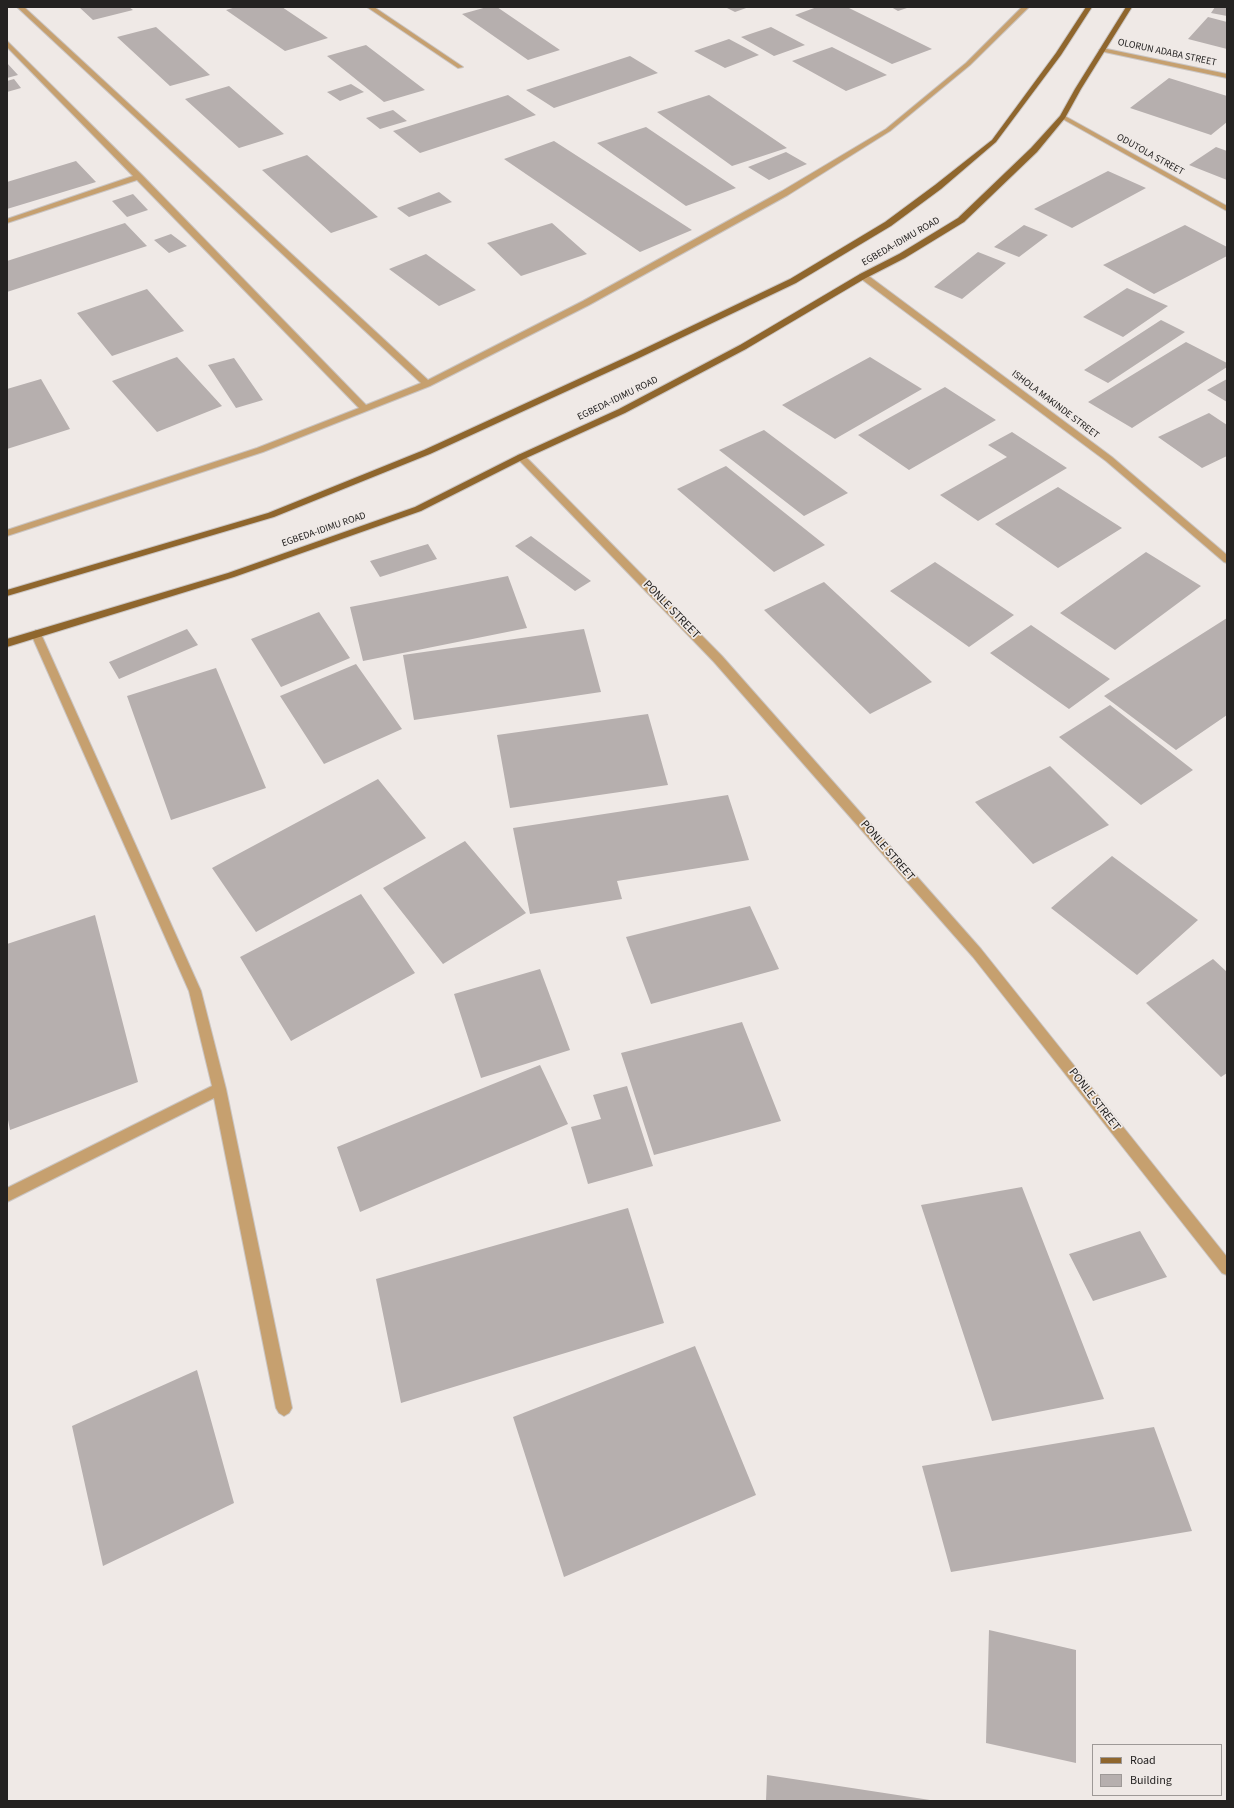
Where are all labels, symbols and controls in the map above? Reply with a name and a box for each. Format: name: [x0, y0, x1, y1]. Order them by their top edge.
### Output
street label: OLORUN ADABA STREET: [1116, 37, 1218, 69]
street label: ODUTOLA STREET: [1114, 131, 1186, 179]
street label: EGBEDA-IDIMU ROAD: [860, 215, 942, 269]
street label: ISHOLA MAKINDE STREET: [1009, 368, 1101, 442]
street label: EGBEDA-IDIMU ROAD: [576, 374, 660, 424]
street label: EGBEDA-IDIMU ROAD: [280, 510, 368, 550]
street label: PONLE STREET: [640, 578, 702, 642]
street label: PONLE STREET: [857, 818, 917, 884]
street label: PONLE STREET: [1065, 1066, 1123, 1134]
legend: [1092, 1744, 1222, 1796]
text: Road: [1130, 1752, 1156, 1769]
text: Building: [1130, 1772, 1172, 1789]

